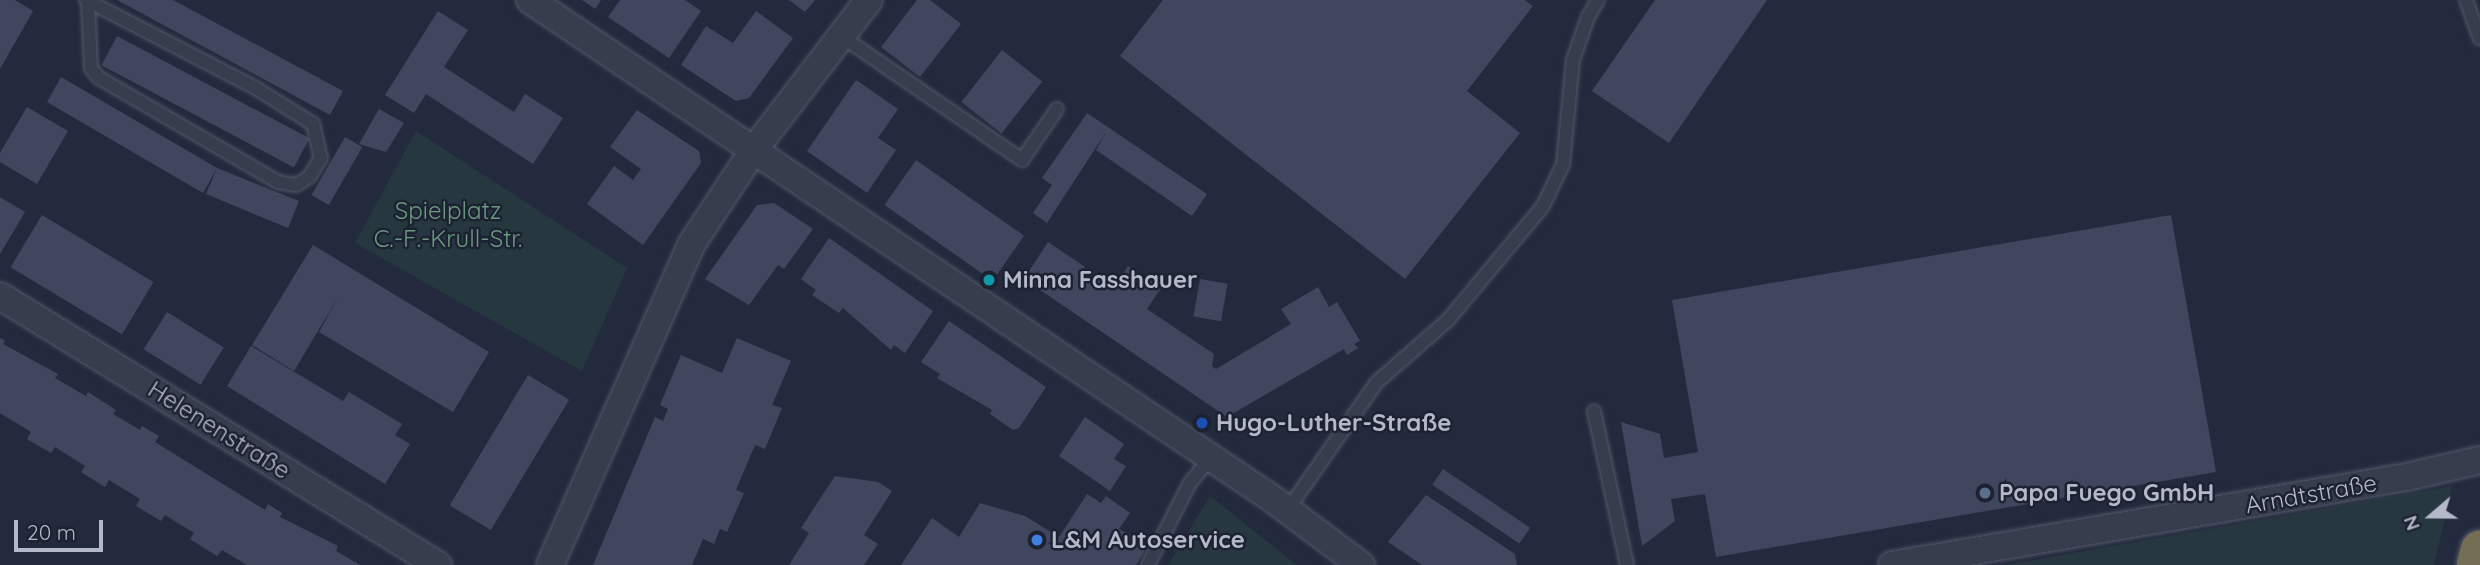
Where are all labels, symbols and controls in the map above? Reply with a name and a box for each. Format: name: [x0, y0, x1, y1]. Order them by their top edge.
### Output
park label: Spielplatz C.-F.-Krull-Str.: [374, 197, 522, 253]
place label: Minna Fasshauer: [1003, 266, 1197, 294]
marker: Minna Fasshauer: [981, 272, 997, 288]
street label: Helenenstraße: [143, 375, 295, 485]
place label: Hugo-Luther-Straße: [1216, 409, 1451, 437]
marker: Hugo-Luther-Straße: [1194, 415, 1210, 431]
street label: Arndtstraße: [2243, 468, 2379, 520]
place label: Papa Fuego GmbH: [1999, 479, 2214, 507]
north arrow: [2396, 481, 2466, 551]
marker: Papa Fuego GmbH: [1977, 485, 1993, 501]
scale bar: [18, 505, 107, 550]
text: N: [2398, 513, 2425, 534]
text: 20 m: [27, 519, 76, 545]
place label: L&M Autoservice: [1051, 526, 1245, 554]
marker: L&M Autoservice: [1029, 532, 1045, 548]

